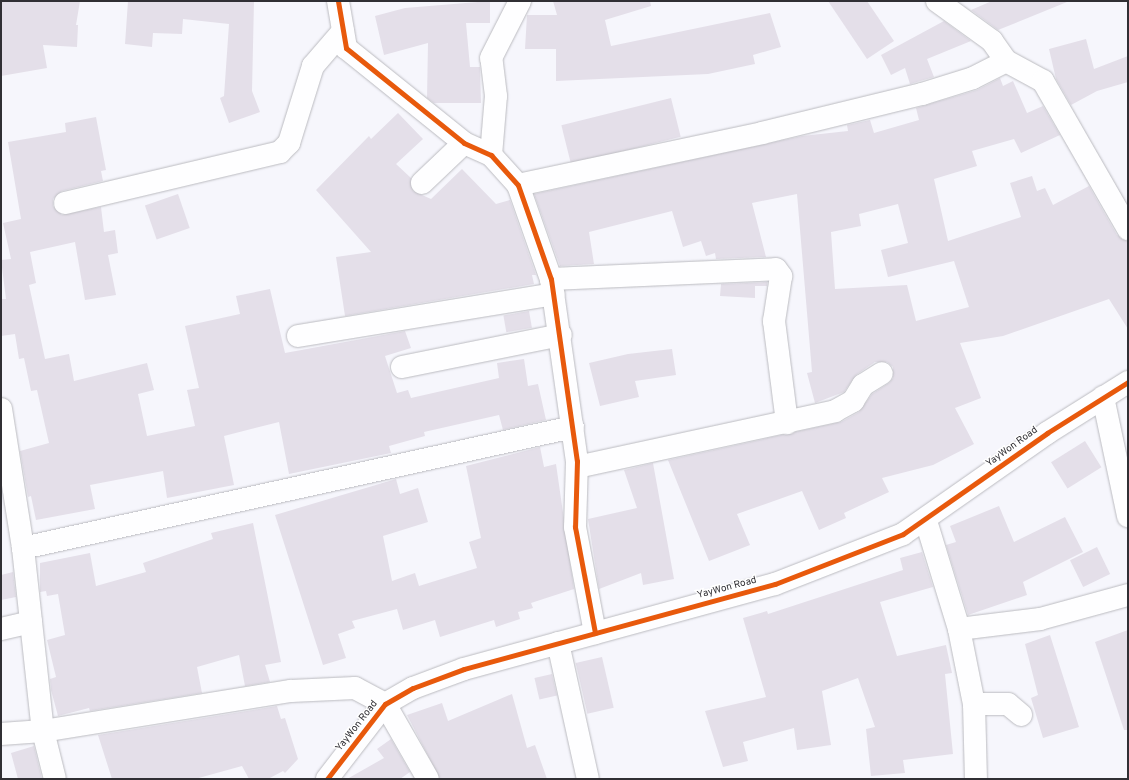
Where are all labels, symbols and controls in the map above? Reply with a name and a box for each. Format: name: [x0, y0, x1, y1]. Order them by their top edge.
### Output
street label: YayWon Road: [984, 424, 1040, 470]
street label: YayWon Road: [696, 574, 758, 602]
street label: YayWon Road: [333, 698, 381, 754]

